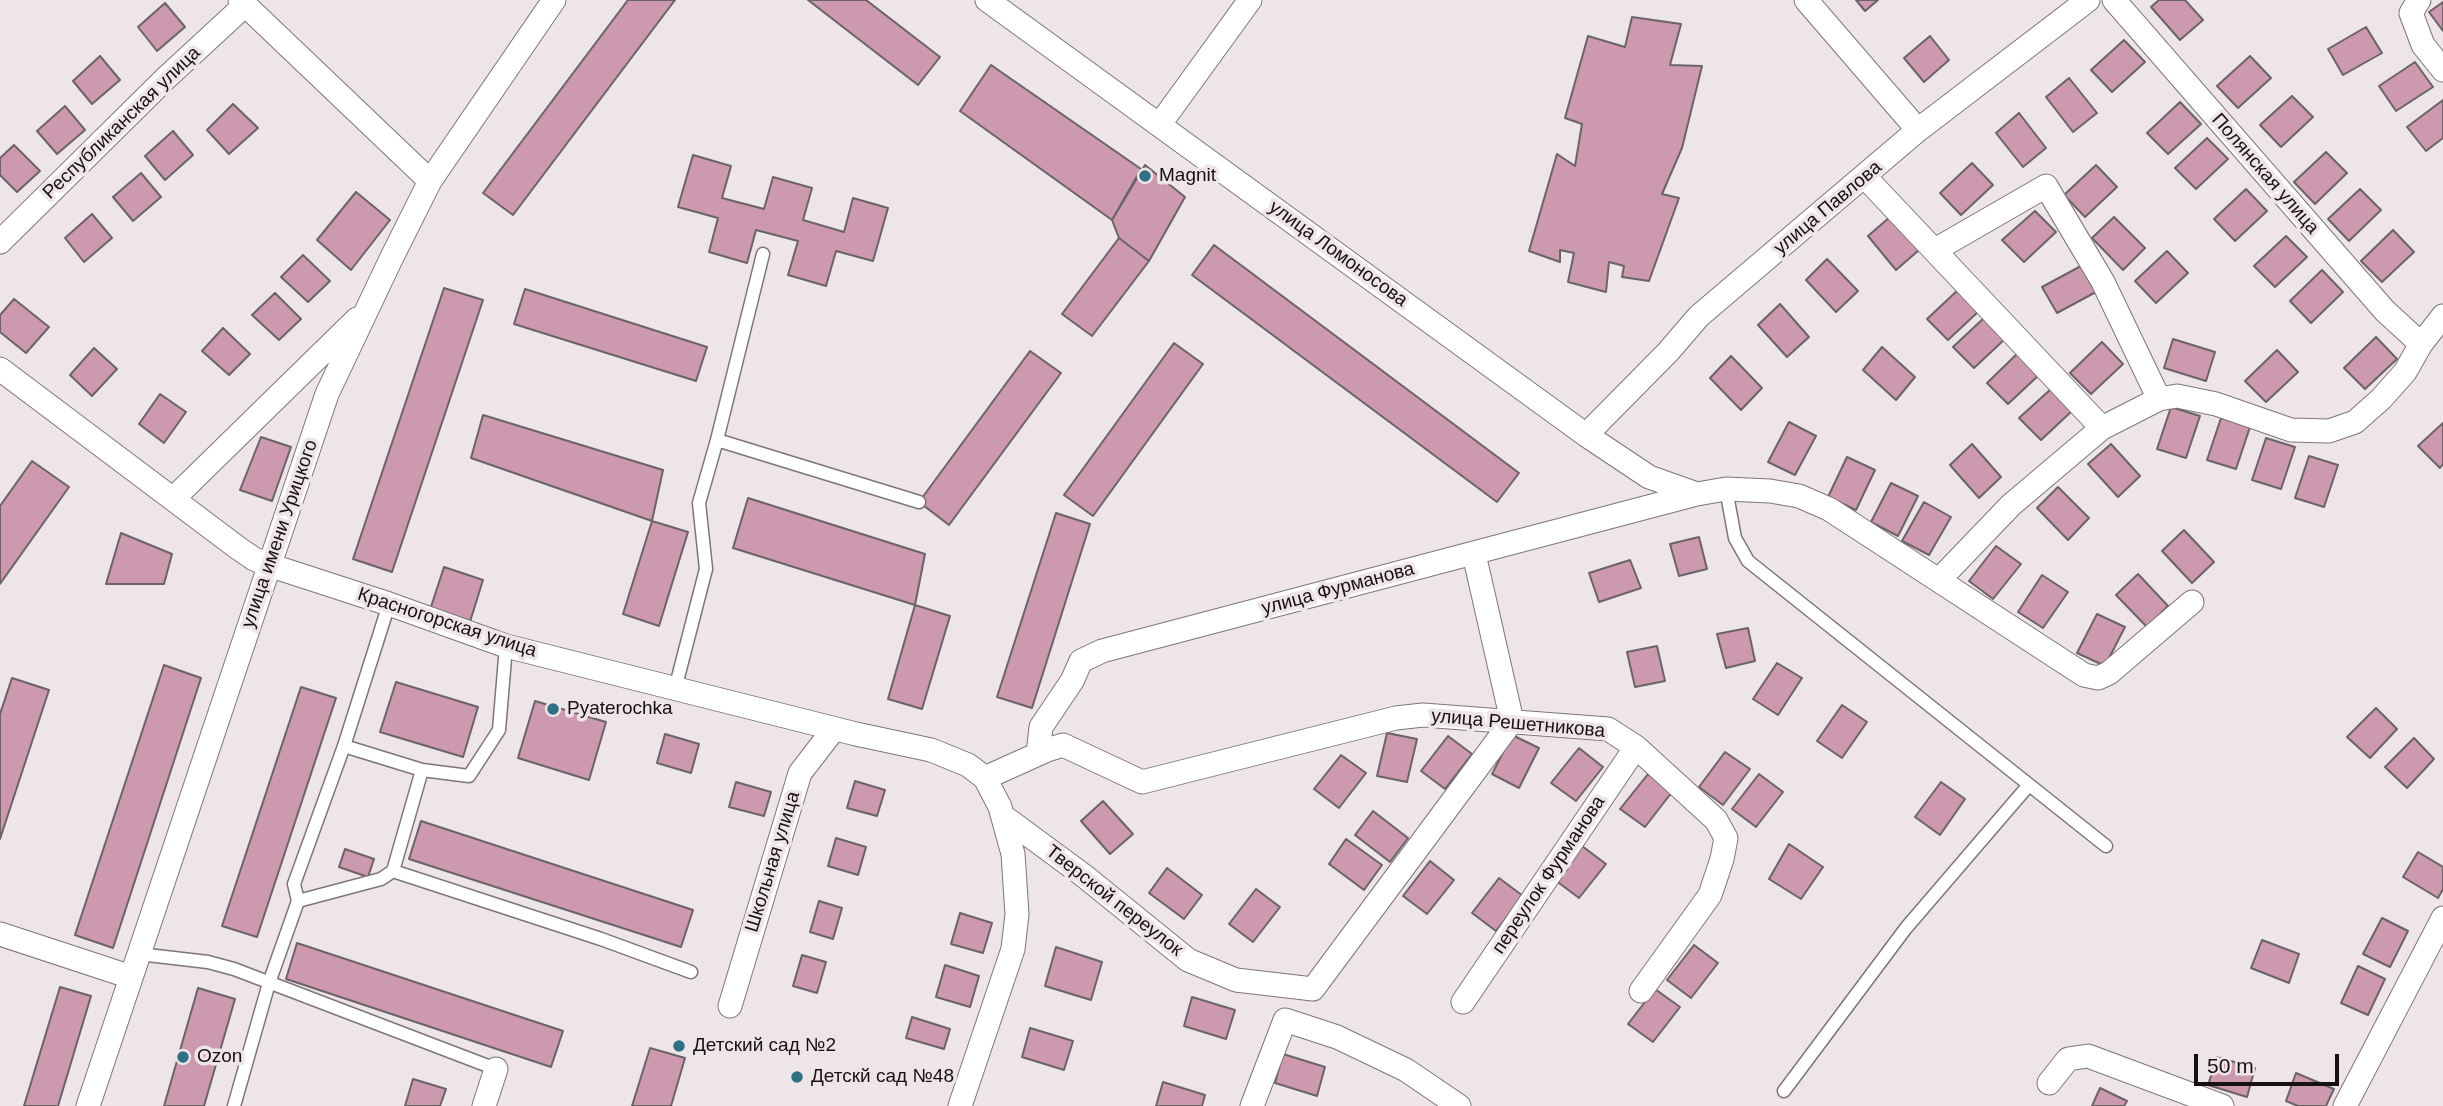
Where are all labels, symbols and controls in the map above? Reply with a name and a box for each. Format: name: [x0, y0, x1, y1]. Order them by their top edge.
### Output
street label: Республиканская улица: [39, 42, 205, 204]
street label: Полянская улица: [2206, 109, 2324, 239]
street label: улица Павлова: [1769, 156, 1887, 260]
place label: Magnit: [1159, 165, 1216, 187]
marker: Magnit: [1137, 168, 1153, 184]
street label: улица Ломоносова: [1264, 196, 1412, 312]
street label: улица имени Урицкого: [237, 437, 323, 631]
street label: улица Фурманова: [1259, 558, 1417, 620]
street label: Красногорская улица: [355, 583, 539, 663]
place label: Pyaterochka: [567, 698, 673, 720]
marker: Pyaterochka: [545, 701, 561, 717]
street label: улица Решетникова: [1430, 705, 1606, 743]
street label: Школьная улица: [741, 789, 805, 935]
street label: переулок Фурманова: [1488, 792, 1610, 958]
street label: Тверской переулок: [1041, 841, 1187, 961]
place label: Детский сад №2: [693, 1035, 836, 1057]
marker: Детский сад №2: [671, 1038, 687, 1054]
scale bar: [2198, 1040, 2343, 1084]
place label: Ozon: [197, 1046, 242, 1068]
marker: Ozon: [175, 1049, 191, 1065]
text: 50 m: [2207, 1054, 2254, 1077]
place label: Детскй сад №48: [811, 1066, 954, 1088]
marker: Детскй сад №48: [789, 1069, 805, 1085]

